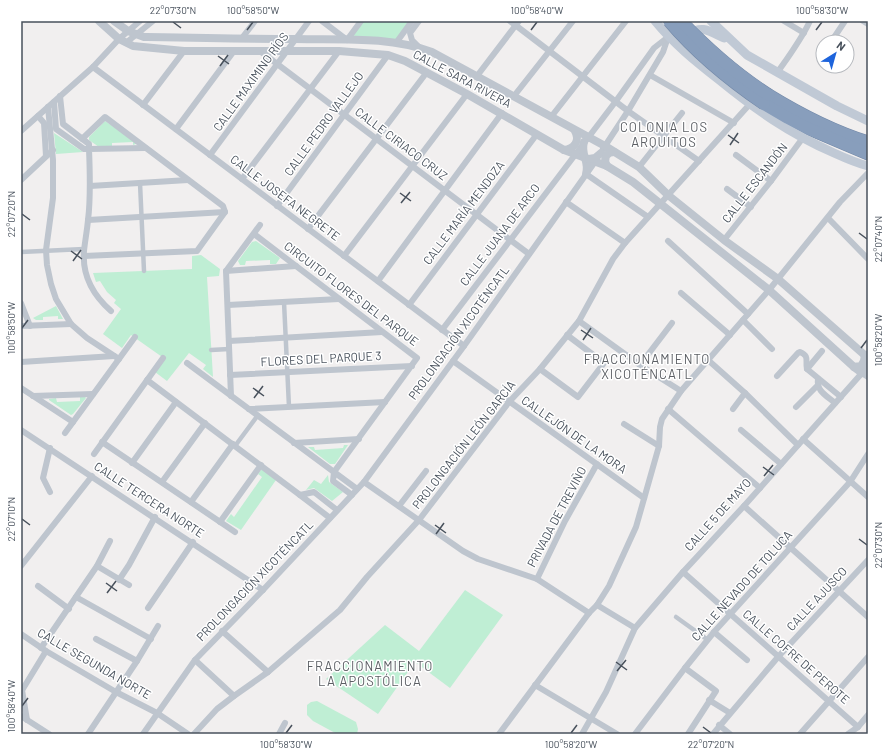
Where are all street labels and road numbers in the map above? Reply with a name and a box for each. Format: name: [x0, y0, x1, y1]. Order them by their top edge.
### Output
street label: CALLE MAXIMINO RÍOS: [210, 29, 291, 133]
street label: CALLE SARA RIVERA: [411, 46, 514, 110]
street label: CALLE PEDRO VALLEJO: [281, 69, 366, 178]
street label: CALLE CIRIACO CRUZ: [353, 104, 451, 182]
street label: CALLE ESCANDÓN: [719, 140, 790, 225]
street label: CALLE JOSEFA NEGRETE: [228, 151, 343, 243]
street label: CALLE MARÍA MENDOZA: [420, 158, 507, 267]
street label: CALLE JUANA DE ARCO: [456, 181, 542, 288]
street label: CIRCUITO FLORES DEL PARQUE: [282, 238, 421, 348]
street label: PROLONGACIÓN XICOTÉNCATL: [405, 263, 511, 402]
street label: FLORES DEL PARQUE 3: [260, 348, 382, 368]
street label: PROLONGACIÓN LEÓN GARCÍA: [409, 377, 518, 511]
street label: CALLEJÓN DE LA MORA: [519, 392, 630, 476]
street label: CALLE TERCERA NORTE: [92, 458, 207, 540]
street label: PRIVADA DE TREVIÑO: [524, 464, 589, 569]
street label: CALLE 5 DE MAYO: [681, 475, 753, 553]
street label: PROLONGACIÓN XICOTÉNCATL: [193, 517, 316, 643]
street label: CALLE NEVADO DE TOLUCA: [688, 527, 794, 643]
street label: CALLE AJUSCO: [783, 564, 849, 633]
street label: CALLE COFRE DE PEROTE: [740, 606, 853, 706]
street label: CALLE SEGUNDA NORTE: [35, 625, 154, 701]

